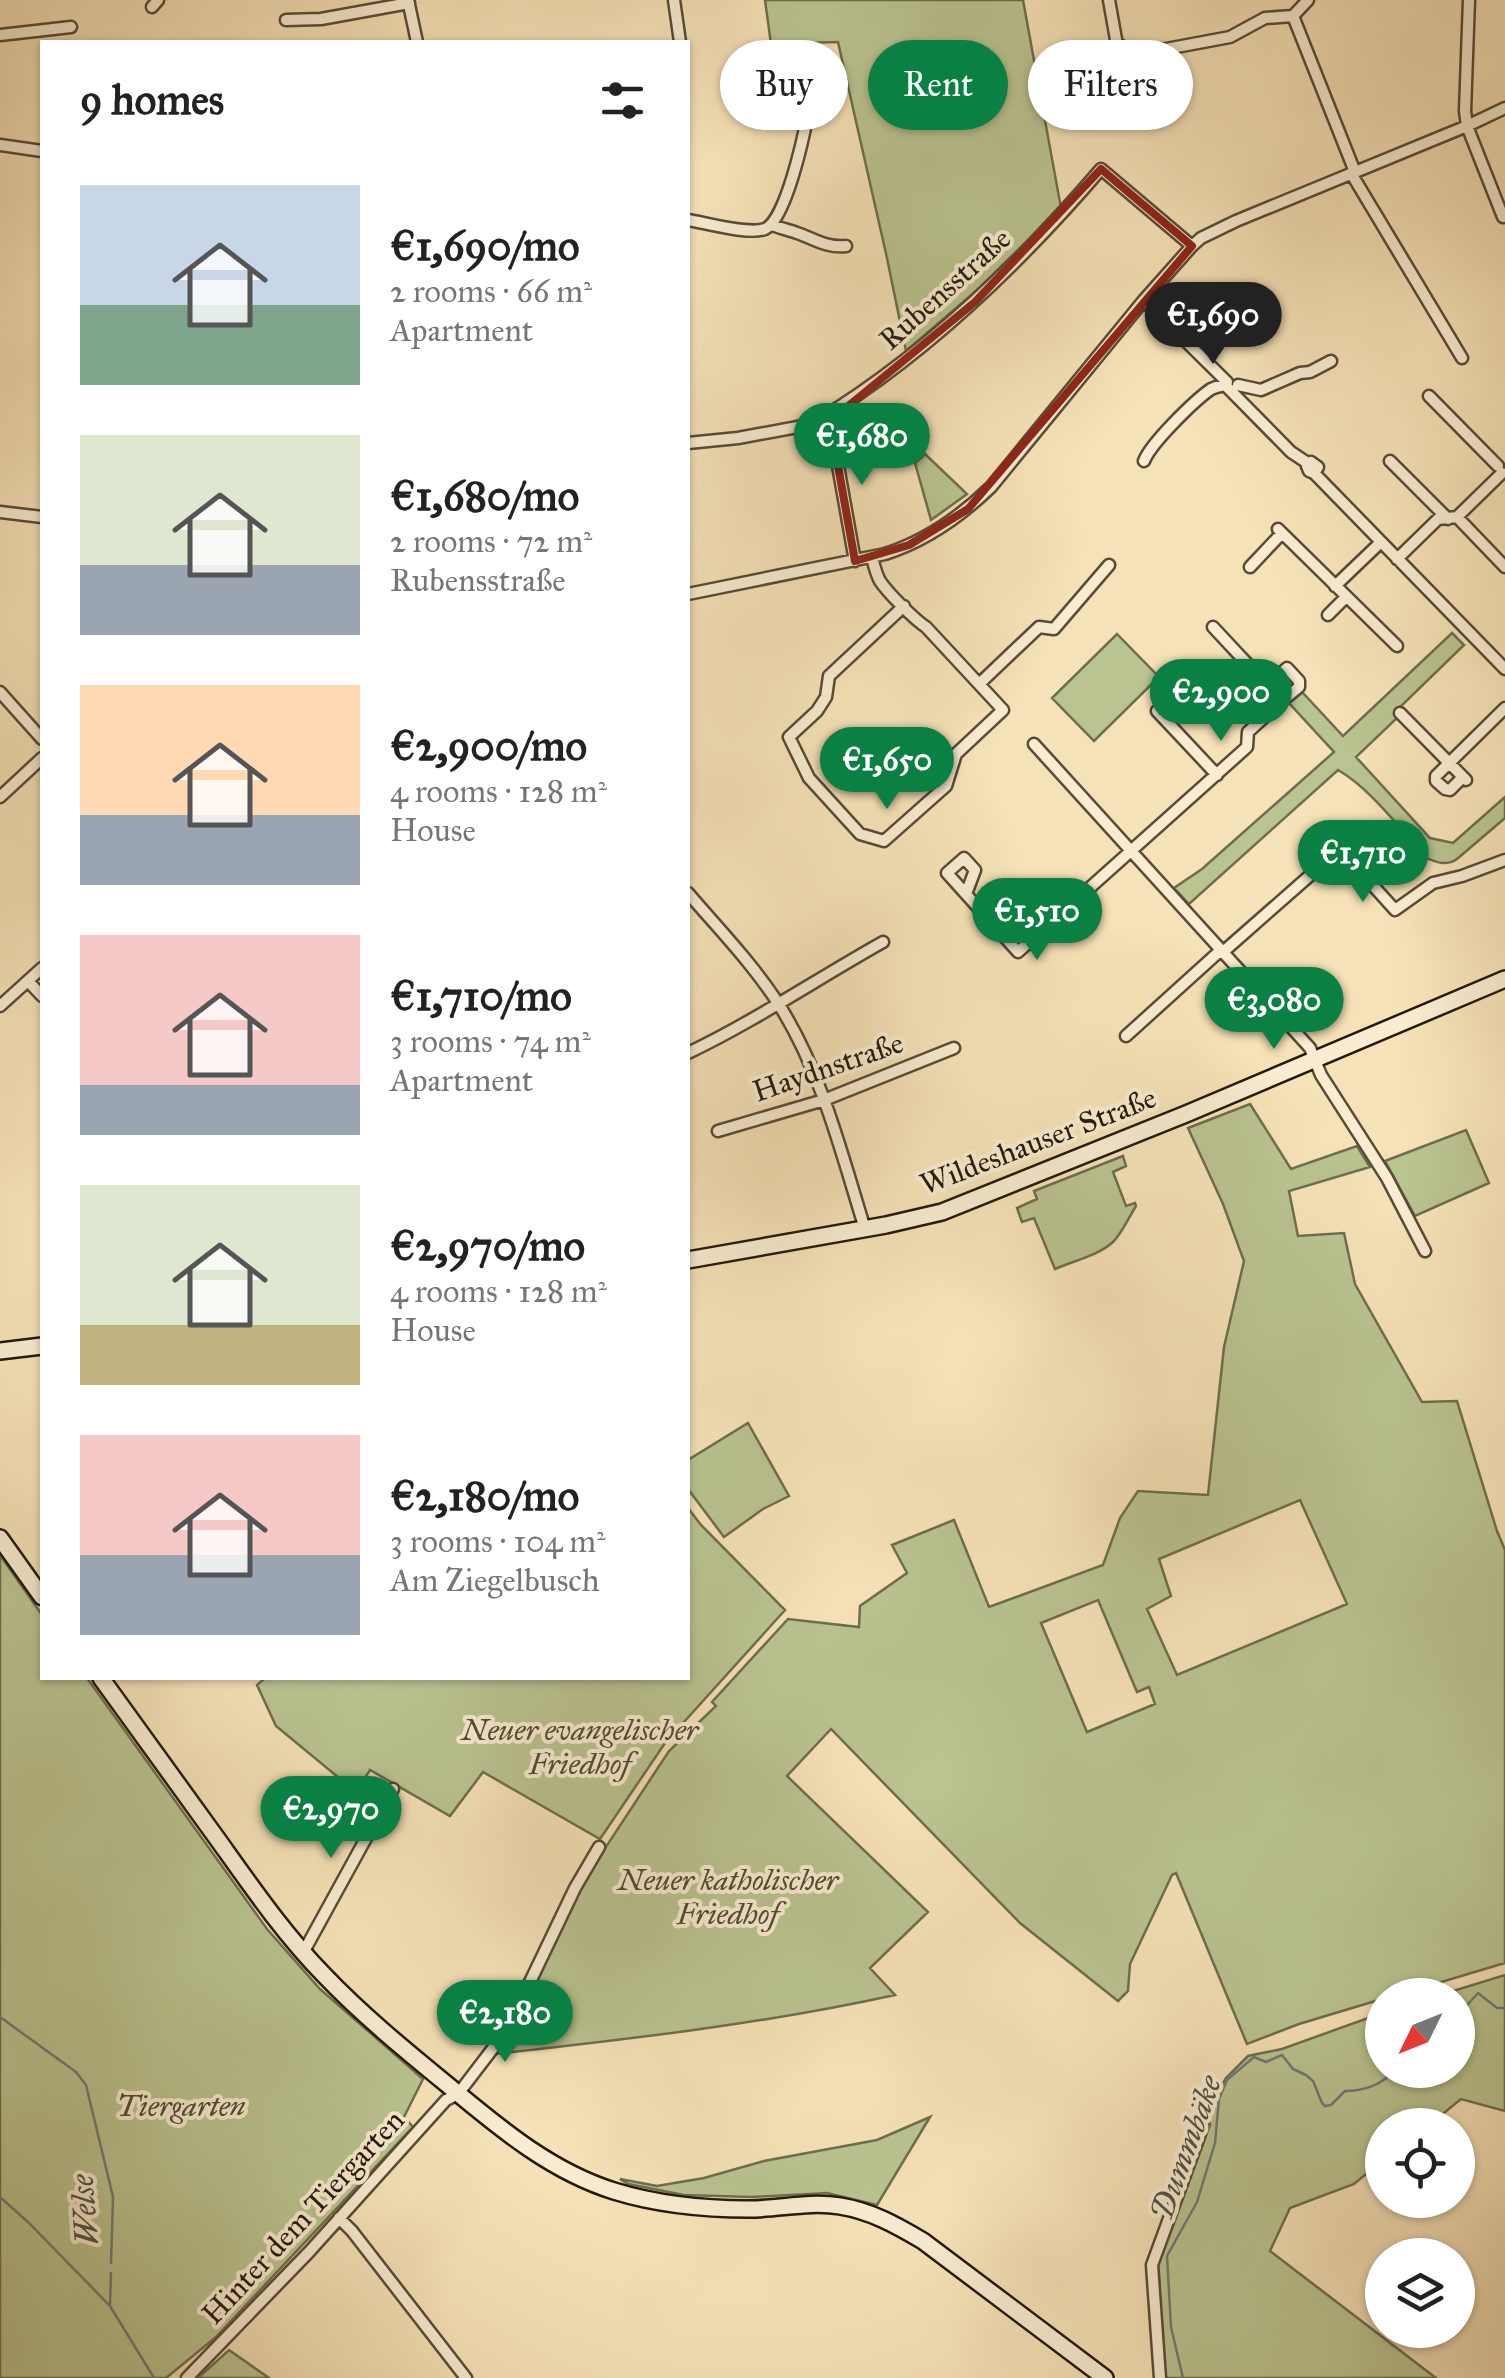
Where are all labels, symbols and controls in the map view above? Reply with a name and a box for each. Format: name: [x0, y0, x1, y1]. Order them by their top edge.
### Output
chip: Buy: [720, 40, 848, 130]
chip: Rent: [868, 40, 1008, 130]
chip: Filters: [1028, 40, 1193, 130]
icon: filters: [595, 73, 650, 128]
text: 9 homes: [80, 74, 224, 126]
text: €1,690/mo: [390, 220, 579, 272]
street label: Rubensstraße: [872, 221, 1018, 357]
icon: home: [160, 225, 280, 345]
text: 2 rooms · 66 m²: [390, 272, 592, 311]
pin: €1,690: [1132, 282, 1294, 367]
text: €1,690: [1167, 295, 1259, 334]
text: Apartment: [390, 311, 533, 350]
pin: €1,680: [781, 403, 943, 488]
text: €1,680: [816, 416, 908, 455]
text: €1,680/mo: [390, 470, 579, 522]
icon: home: [160, 475, 280, 595]
text: 2 rooms · 72 m²: [390, 522, 592, 561]
text: Rubensstraße: [390, 561, 566, 600]
pin: €2,900: [1140, 659, 1302, 744]
text: €2,900: [1172, 672, 1270, 711]
text: €2,900/mo: [390, 720, 587, 772]
icon: home: [160, 725, 280, 845]
pin: €1,650: [806, 727, 968, 812]
text: €1,650: [842, 740, 932, 779]
text: 4 rooms · 128 m²: [390, 772, 607, 811]
text: House: [390, 811, 476, 850]
pin: €1,710: [1282, 820, 1444, 905]
text: €1,710: [1320, 833, 1406, 872]
pin: €1,510: [956, 878, 1118, 963]
text: €1,510: [994, 891, 1080, 930]
pin: €3,080: [1193, 967, 1355, 1052]
text: €1,710/mo: [390, 970, 572, 1022]
icon: home: [160, 975, 280, 1095]
text: €3,080: [1227, 980, 1321, 1019]
text: 3 rooms · 74 m²: [390, 1022, 591, 1061]
street label: Haydnstraße: [748, 1024, 908, 1110]
text: Apartment: [390, 1061, 533, 1100]
street label: Wildeshauser Straße: [915, 1079, 1161, 1203]
text: €2,970/mo: [390, 1220, 585, 1272]
icon: home: [160, 1225, 280, 1345]
text: 4 rooms · 128 m²: [390, 1272, 607, 1311]
text: House: [390, 1311, 476, 1350]
text: €2,180/mo: [390, 1470, 579, 1522]
icon: home: [160, 1475, 280, 1595]
text: 3 rooms · 104 m²: [390, 1522, 606, 1561]
text: Am Ziegelbusch: [390, 1561, 600, 1600]
park label: Neuer evangelischer Friedhof: [460, 1712, 700, 1782]
pin: €2,970: [250, 1776, 412, 1861]
text: €2,970: [283, 1789, 379, 1828]
park label: Neuer katholischer Friedhof: [616, 1862, 840, 1932]
north arrow: [1365, 1978, 1475, 2088]
map controls: [1365, 1978, 1475, 2348]
pin: €2,180: [424, 1980, 586, 2065]
text: €2,180: [459, 1993, 551, 2032]
water label: Dummbäke: [1142, 2069, 1231, 2226]
park label: Tiergarten: [116, 2088, 246, 2124]
street label: Hinter dem Tiergarten: [194, 2102, 412, 2332]
button: locate: [1365, 2108, 1475, 2218]
water label: Welse: [62, 2172, 108, 2247]
button: layers: [1365, 2238, 1475, 2348]

